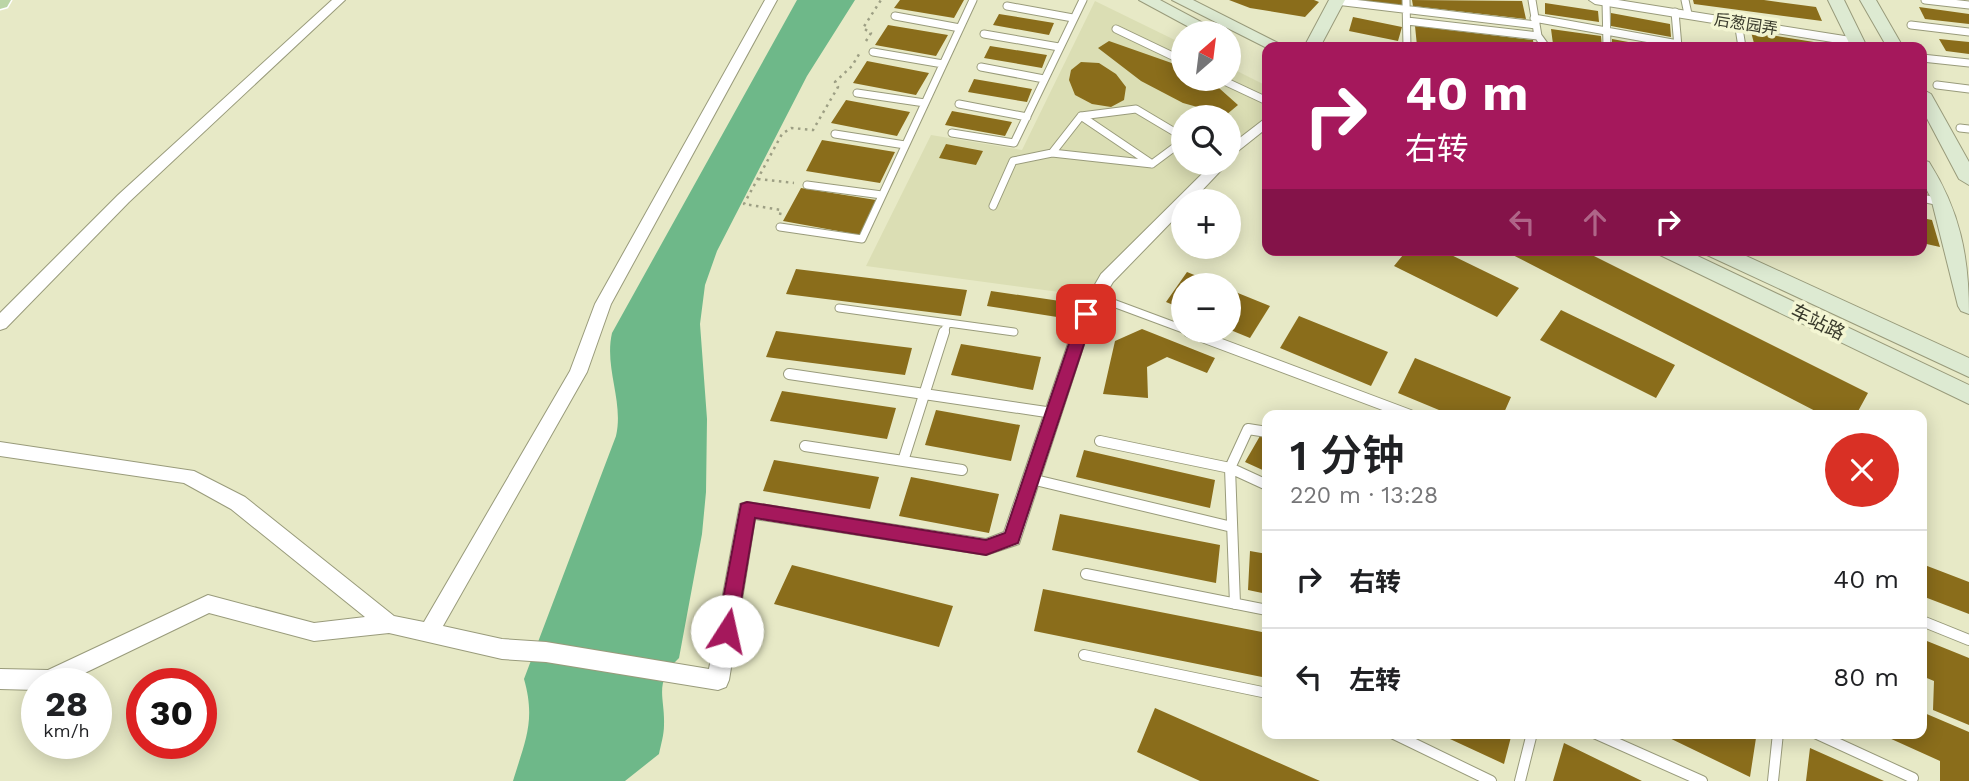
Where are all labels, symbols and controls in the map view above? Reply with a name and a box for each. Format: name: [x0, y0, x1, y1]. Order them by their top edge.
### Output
street label: 后葱园弄: [1713, 10, 1779, 38]
north arrow: [1171, 21, 1241, 91]
map controls: [1171, 21, 1241, 343]
text: 40 m: [1405, 64, 1528, 122]
icon: right: [1290, 70, 1381, 161]
button: search: [1171, 105, 1241, 175]
text: 右转: [1405, 130, 1469, 168]
button: +: [1171, 189, 1241, 259]
icon: left: [1503, 203, 1541, 241]
icon: ahead: [1576, 203, 1614, 241]
icon: right: [1649, 203, 1687, 241]
button: −: [1171, 273, 1241, 343]
pin: [1056, 284, 1116, 344]
icon: arrive: [1067, 295, 1105, 333]
street label: 车站路: [1787, 299, 1849, 345]
text: 1 分钟: [1290, 431, 1404, 480]
button: close: [1825, 433, 1899, 507]
text: 220 m · 13:28: [1290, 482, 1438, 509]
icon: right: [1290, 560, 1328, 598]
text: 40 m: [1833, 564, 1899, 594]
text: 右转: [1349, 567, 1401, 597]
position arrow: [690, 594, 764, 668]
icon: left: [1290, 658, 1328, 696]
text: 80 m: [1833, 662, 1899, 692]
text: 左转: [1349, 665, 1401, 695]
speed limit sign: 30: [126, 668, 217, 759]
text: 28: [45, 683, 88, 725]
text: km/h: [43, 720, 90, 741]

